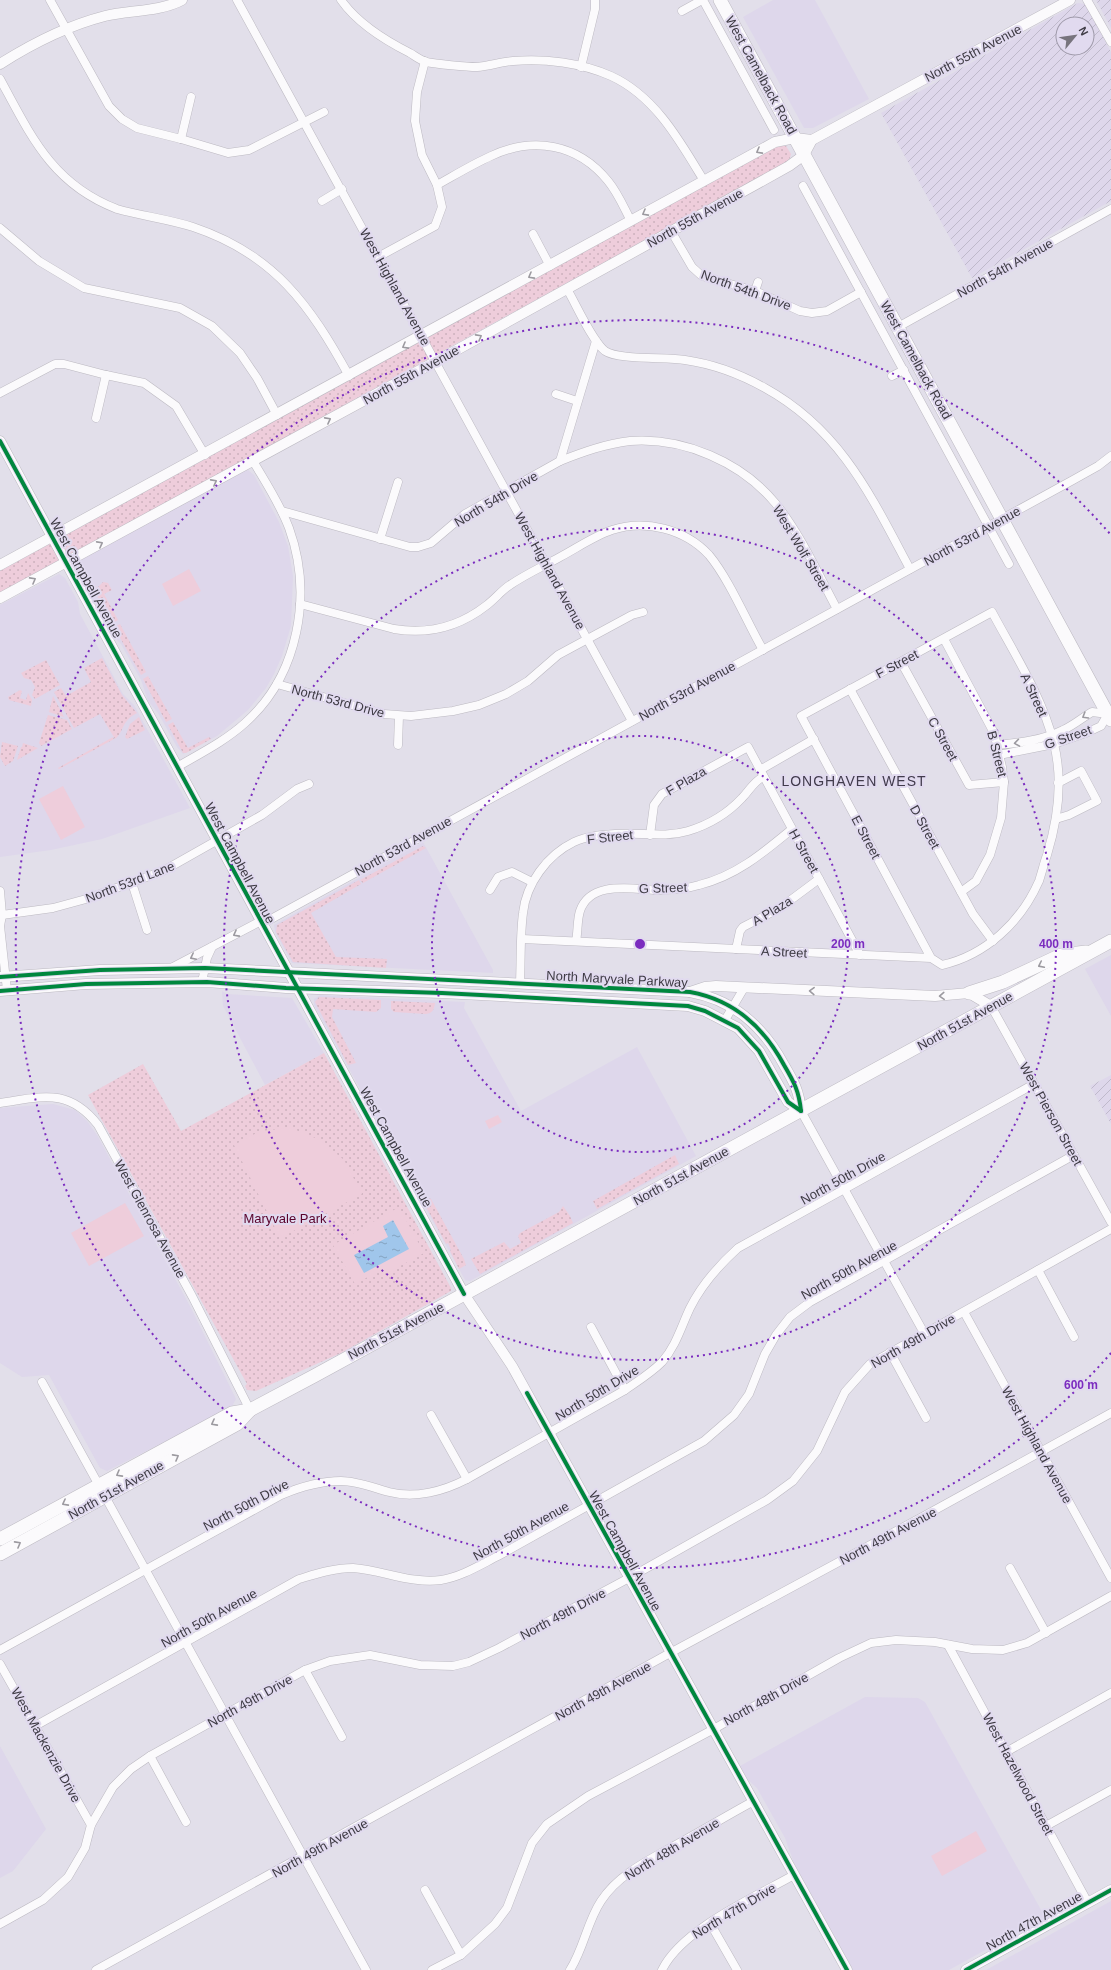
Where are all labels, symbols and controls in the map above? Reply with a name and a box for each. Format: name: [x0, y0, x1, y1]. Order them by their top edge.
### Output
street label: West Camelback Road: [722, 13, 800, 137]
north arrow: [1055, 16, 1095, 56]
street label: North 55th Avenue: [922, 21, 1024, 85]
text: N: [1077, 25, 1091, 38]
one-way arrow: [755, 146, 763, 153]
street label: North 55th Avenue: [644, 185, 746, 251]
one-way arrow: [642, 209, 649, 216]
street label: West Highland Avenue: [357, 226, 433, 348]
street label: North 54th Avenue: [954, 235, 1056, 301]
street label: North 54th Drive: [699, 267, 793, 313]
one-way arrow: [528, 272, 535, 279]
street label: West Camelback Road: [877, 298, 955, 422]
one-way arrow: [475, 335, 483, 342]
one-way arrow: [401, 341, 409, 348]
street label: North 55th Avenue: [360, 342, 462, 408]
one-way arrow: [324, 417, 332, 425]
street label: North 54th Drive: [452, 468, 540, 530]
one-way arrow: [210, 479, 217, 487]
street label: West Wolf Street: [770, 503, 833, 594]
street label: North 53rd Avenue: [921, 503, 1023, 569]
street label: West Highland Avenue: [512, 510, 588, 632]
street label: West Campbell Avenue: [47, 515, 125, 641]
one-way arrow: [96, 541, 103, 548]
one-way arrow: [29, 578, 36, 585]
street label: F Street: [873, 646, 921, 681]
street label: North 53rd Avenue: [636, 658, 738, 724]
street label: A Street: [1017, 671, 1051, 719]
street label: North 53rd Drive: [290, 681, 386, 721]
one-way arrow: [1082, 712, 1089, 719]
street label: C Street: [925, 715, 961, 764]
street label: G Street: [1043, 722, 1094, 752]
street label: B Street: [984, 729, 1010, 779]
one-way arrow: [1014, 738, 1020, 746]
street label: F Plaza: [663, 763, 709, 799]
district label: LONGHAVEN WEST: [781, 773, 927, 789]
street label: West Campbell Avenue: [202, 800, 278, 926]
street label: D Street: [907, 803, 943, 852]
street label: North 53rd Avenue: [352, 813, 454, 879]
street label: E Street: [848, 813, 884, 862]
street label: F Street: [586, 827, 634, 847]
street label: H Street: [786, 827, 822, 876]
street label: North 53rd Lane: [83, 858, 177, 906]
street label: G Street: [639, 880, 688, 896]
street label: A Plaza: [749, 893, 795, 929]
one-way arrow: [233, 930, 241, 937]
centre of rings: [633, 937, 647, 951]
text: 200 m: [831, 937, 865, 951]
text: 400 m: [1039, 937, 1073, 951]
street label: A Street: [761, 943, 808, 961]
one-way arrow: [189, 953, 197, 960]
one-way arrow: [1038, 960, 1046, 968]
street label: North Maryvale Parkway: [546, 968, 689, 990]
one-way arrow: [809, 987, 815, 995]
street label: North 51st Avenue: [915, 989, 1015, 1053]
one-way arrow: [939, 992, 945, 1000]
street label: West Pierson Street: [1016, 1060, 1086, 1168]
street label: West Campbell Avenue: [357, 1084, 435, 1210]
street label: North 51st Avenue: [631, 1144, 731, 1208]
street label: North 50th Drive: [798, 1148, 888, 1208]
street label: West Glenrosa Avenue: [111, 1157, 189, 1281]
park label: Maryvale Park: [243, 1211, 327, 1226]
street label: North 50th Avenue: [798, 1237, 900, 1303]
street label: North 51st Avenue: [345, 1299, 447, 1363]
street label: North 49th Drive: [868, 1311, 958, 1371]
street label: North 50th Drive: [553, 1362, 641, 1424]
text: 600 m: [1064, 1378, 1098, 1392]
street label: West Highland Avenue: [999, 1384, 1075, 1506]
one-way arrow: [211, 1418, 218, 1426]
one-way arrow: [172, 1455, 180, 1462]
street label: North 51st Avenue: [66, 1458, 166, 1522]
one-way arrow: [116, 1470, 123, 1477]
street label: North 50th Drive: [201, 1476, 291, 1534]
street label: West Campbell Avenue: [586, 1488, 664, 1614]
street label: North 50th Avenue: [470, 1498, 572, 1564]
one-way arrow: [62, 1499, 69, 1506]
street label: North 49th Avenue: [837, 1504, 939, 1568]
one-way arrow: [14, 1541, 21, 1548]
street label: North 50th Avenue: [158, 1585, 260, 1651]
street label: North 49th Drive: [518, 1585, 608, 1643]
street label: North 49th Avenue: [552, 1658, 654, 1724]
street label: North 48th Drive: [721, 1669, 811, 1729]
street label: North 49th Drive: [205, 1671, 295, 1731]
street label: West Mackenzie Drive: [8, 1685, 84, 1805]
street label: West Hazelwood Street: [980, 1711, 1057, 1838]
street label: North 49th Avenue: [269, 1815, 371, 1881]
street label: North 48th Avenue: [622, 1815, 722, 1883]
street label: North 47th Drive: [690, 1880, 778, 1942]
street label: North 47th Avenue: [983, 1888, 1085, 1954]

